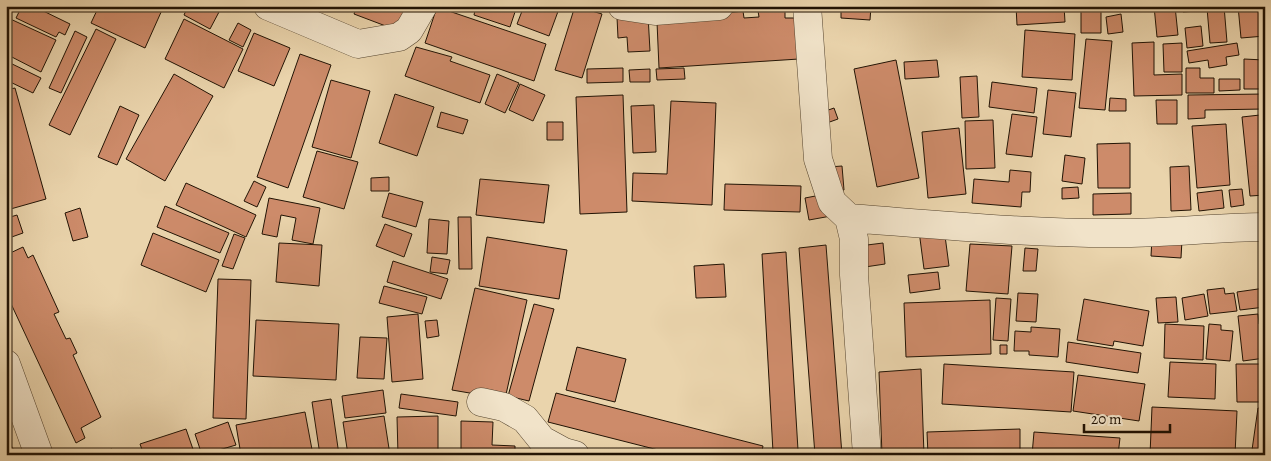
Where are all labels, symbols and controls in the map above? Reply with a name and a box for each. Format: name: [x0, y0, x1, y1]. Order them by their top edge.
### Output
scale bar: [1084, 401, 1170, 433]
text: 20 m: [1091, 409, 1122, 429]

